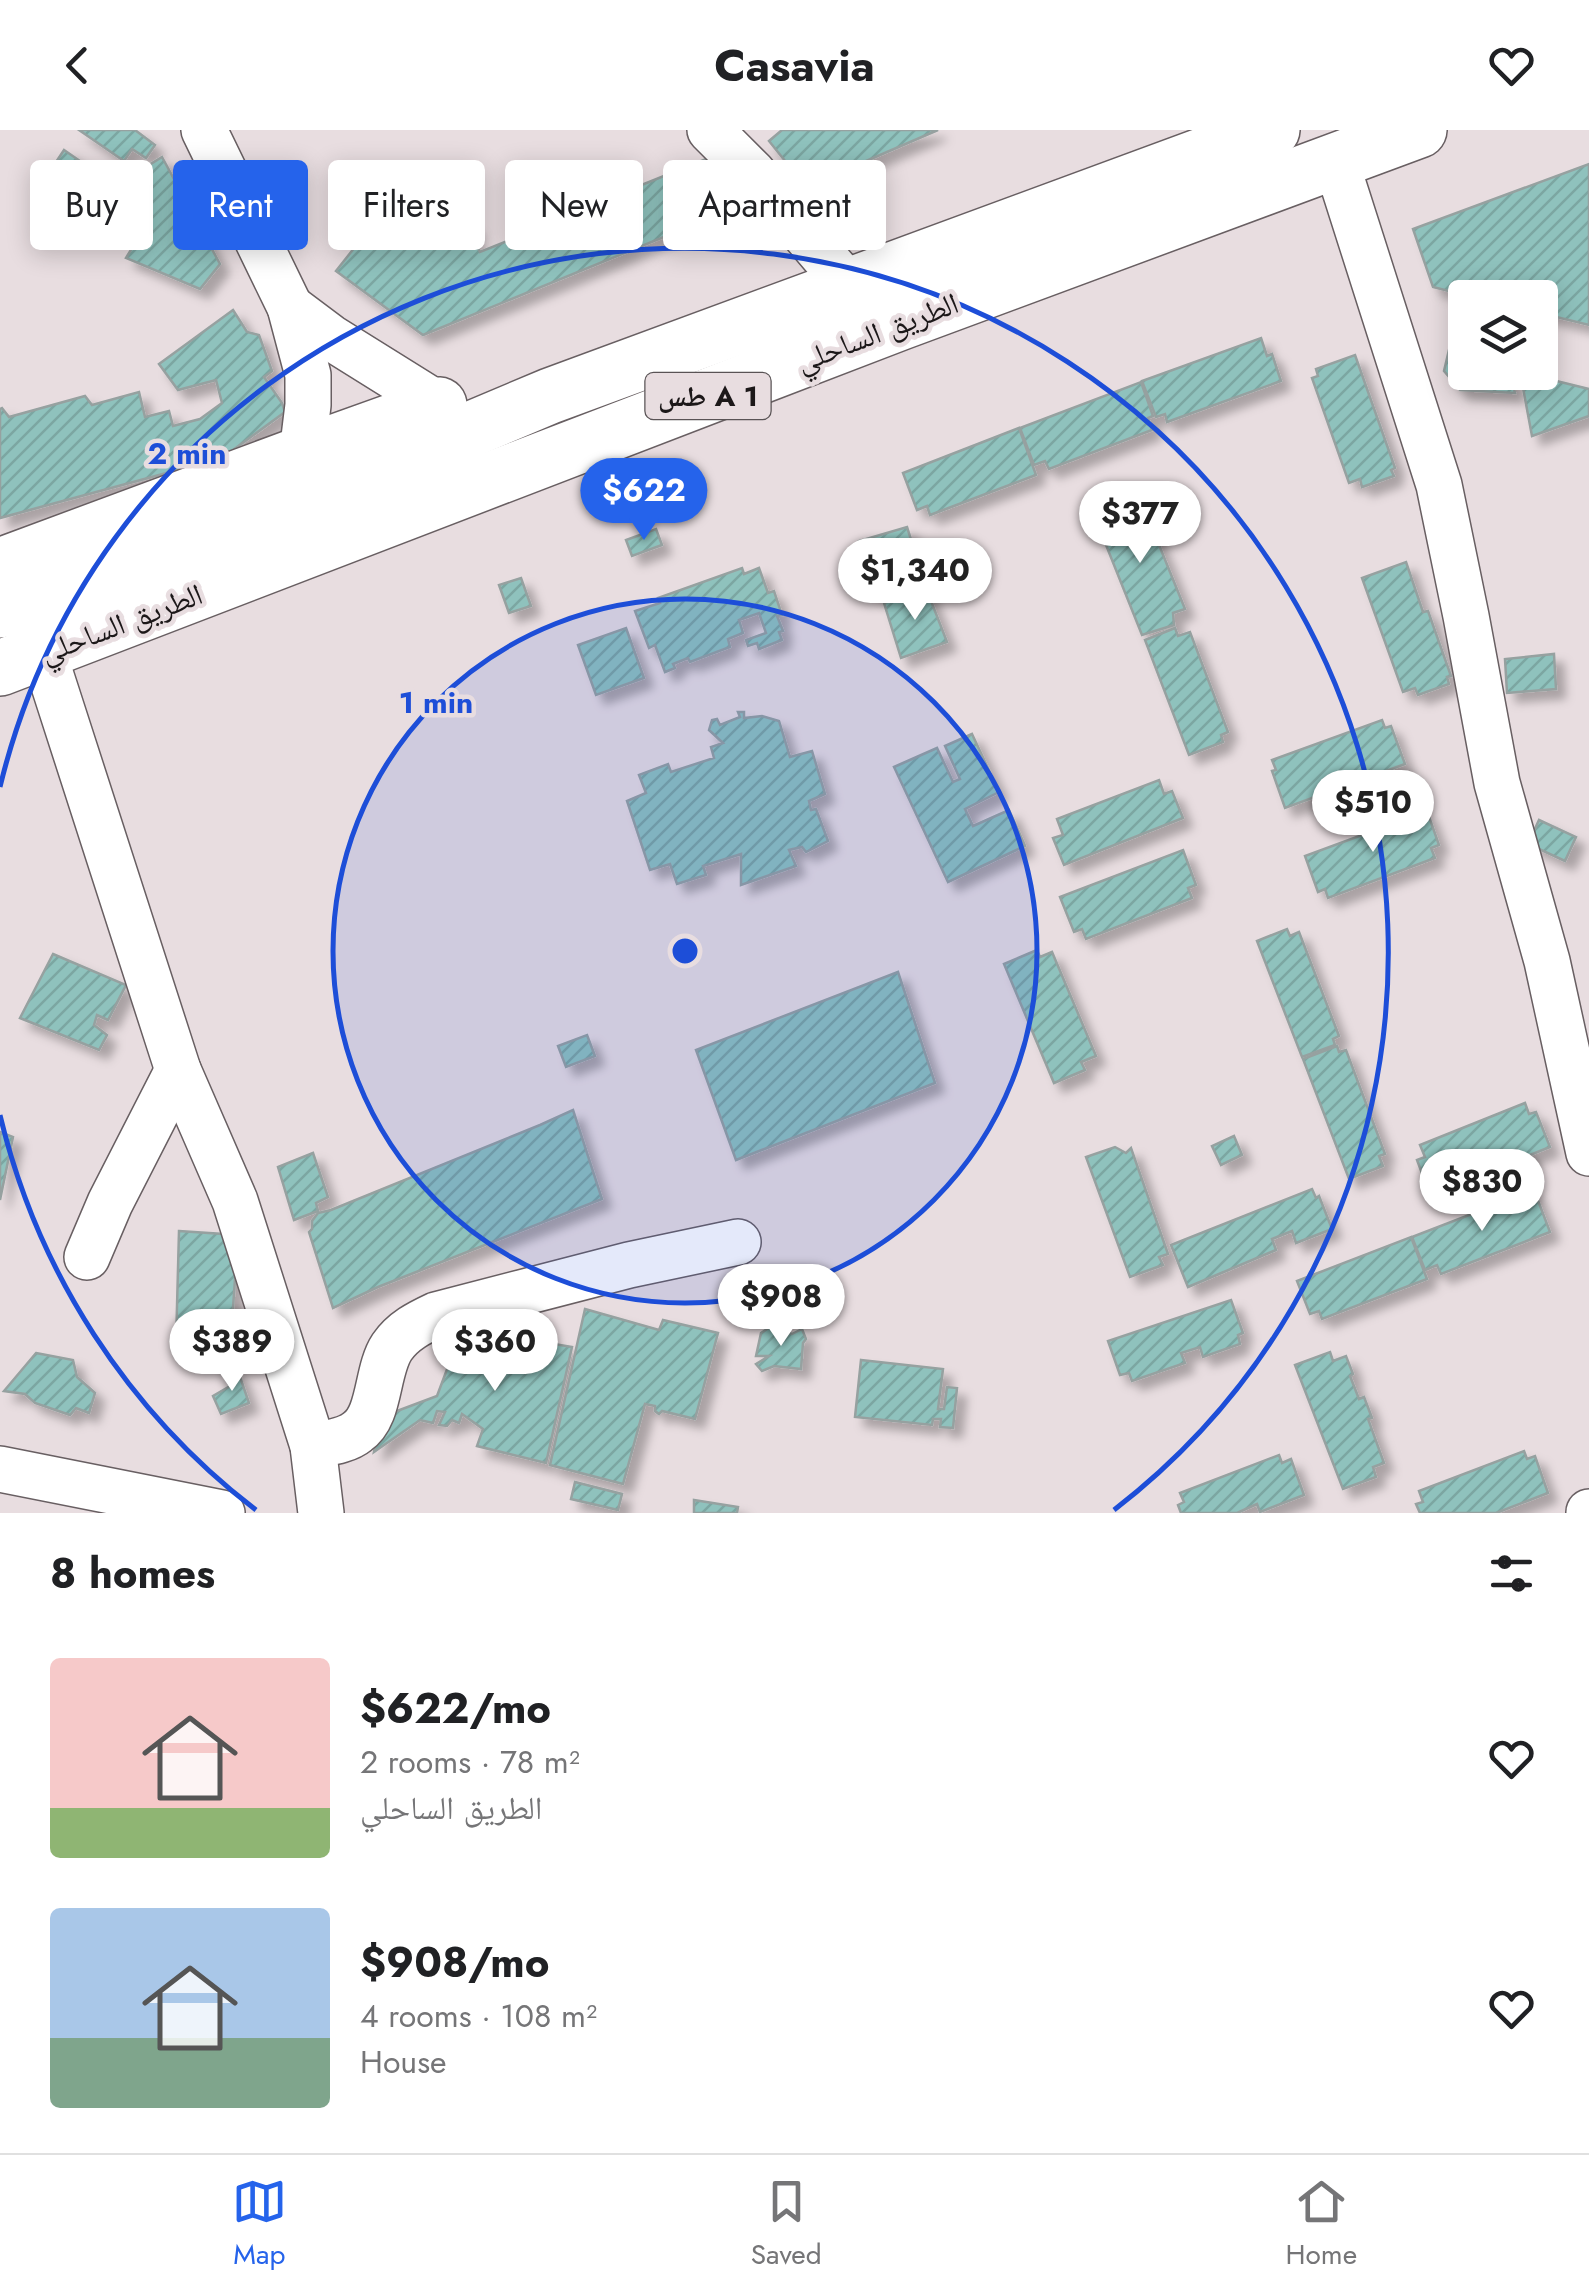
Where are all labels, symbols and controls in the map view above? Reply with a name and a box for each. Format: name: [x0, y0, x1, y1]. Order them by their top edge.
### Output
text: Casavia: [714, 33, 875, 98]
icon: back: [50, 38, 105, 93]
icon: heart: [1484, 38, 1539, 93]
chip: Buy: [30, 160, 153, 250]
chip: Rent: [173, 160, 308, 250]
chip: Filters: [328, 160, 485, 250]
chip: New: [505, 160, 643, 250]
chip: Apartment: [663, 160, 886, 250]
map controls: [1448, 280, 1558, 390]
button: layers: [1448, 280, 1558, 390]
street label: الطريق الساحلي: [789, 281, 965, 385]
road number: طس A 1: [646, 373, 770, 419]
text: 2 min: [148, 432, 226, 475]
pin: $622: [585, 458, 703, 543]
text: $622: [602, 467, 686, 513]
pin: $377: [1081, 481, 1199, 566]
text: $377: [1101, 490, 1179, 536]
pin: $1,340: [834, 538, 996, 623]
text: $1,340: [860, 547, 970, 593]
street label: الطريق الساحلي: [33, 572, 209, 676]
text: 1 min: [399, 681, 473, 724]
pin: $510: [1314, 770, 1432, 855]
text: $510: [1334, 779, 1412, 825]
centre of rings: [667, 933, 703, 969]
pin: $830: [1423, 1149, 1541, 1234]
text: $830: [1441, 1158, 1523, 1204]
pin: $908: [722, 1264, 840, 1349]
text: $908: [740, 1273, 822, 1319]
pin: $389: [173, 1309, 291, 1394]
pin: $360: [436, 1309, 554, 1394]
text: $389: [191, 1318, 273, 1364]
text: $360: [454, 1318, 536, 1364]
text: 8 homes: [50, 1543, 215, 1604]
icon: filters: [1484, 1546, 1539, 1601]
text: $622/mo: [360, 1678, 551, 1739]
icon: home: [130, 1698, 250, 1818]
icon: heart: [1484, 1731, 1539, 1786]
text: 2 rooms · 78 m²: [360, 1739, 580, 1785]
text: الطريق الساحلي: [360, 1785, 542, 1831]
text: $908/mo: [360, 1932, 550, 1993]
icon: home: [130, 1948, 250, 2068]
icon: heart: [1484, 1981, 1539, 2036]
text: 4 rooms · 108 m²: [360, 1993, 597, 2039]
text: House: [360, 2039, 447, 2085]
tab: Map: [232, 2174, 287, 2275]
tab: Saved: [751, 2174, 822, 2275]
tab: Home: [1285, 2174, 1357, 2275]

